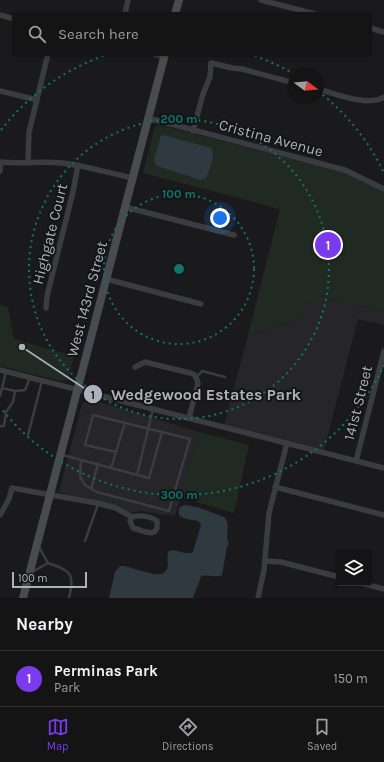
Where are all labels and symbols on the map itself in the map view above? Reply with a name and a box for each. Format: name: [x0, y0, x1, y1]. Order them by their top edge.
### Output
north arrow: [288, 68, 324, 104]
text: 200 m: [161, 112, 197, 126]
street label: Cristina Avenue: [217, 115, 325, 161]
street label: Highgate Court: [29, 181, 71, 286]
text: 100 m: [162, 187, 196, 201]
your location: [210, 208, 230, 228]
pin: 1: [315, 230, 341, 260]
street label: West 143rd Street: [63, 239, 111, 359]
centre of rings: [172, 262, 186, 276]
street label: 141st Street: [340, 363, 376, 442]
callout: Wedgewood Estates Park: [83, 380, 309, 408]
text: Wedgewood Estates Park: [111, 385, 301, 404]
text: 1: [91, 388, 95, 402]
text: 300 m: [160, 488, 198, 502]
scale bar: [12, 570, 87, 589]

